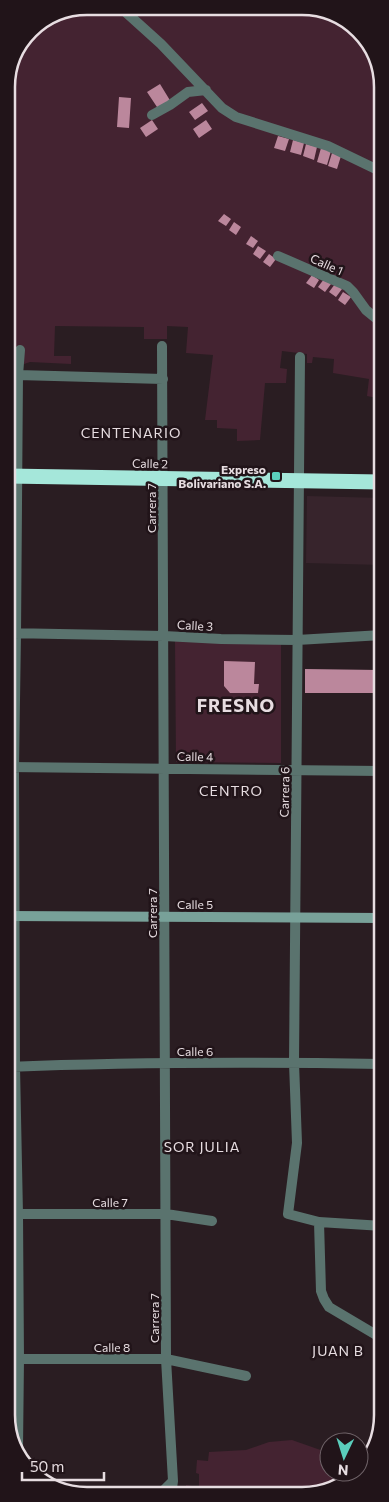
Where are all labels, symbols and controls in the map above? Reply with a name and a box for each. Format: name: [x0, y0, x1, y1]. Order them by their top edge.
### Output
street label: Calle 1: [308, 251, 346, 277]
district label: CENTENARIO: [81, 424, 181, 441]
street label: Calle 2: [132, 456, 168, 470]
place label: Expreso Bolivariano S.A.: [178, 462, 266, 490]
marker: Expreso Bolivariano S.A.: [270, 470, 282, 482]
street label: Carrera 7: [144, 483, 158, 533]
street label: Calle 3: [177, 617, 214, 633]
district label: FRESNO: [197, 694, 275, 716]
street label: Calle 4: [177, 749, 213, 763]
street label: Carrera 6: [277, 767, 291, 817]
district label: CENTRO: [199, 782, 263, 799]
street label: Carrera 7: [145, 888, 159, 938]
street label: Calle 5: [177, 897, 213, 911]
street label: Calle 6: [177, 1044, 213, 1058]
district label: SOR JULIA: [164, 1138, 240, 1155]
street label: Calle 7: [92, 1195, 128, 1209]
street label: Carrera 7: [147, 1293, 161, 1343]
street label: Calle 8: [94, 1340, 130, 1354]
district label: JUAN B: [312, 1342, 364, 1359]
north arrow: [319, 1432, 369, 1482]
scale bar: [22, 1450, 105, 1482]
text: 50 m: [30, 1457, 64, 1475]
text: N: [337, 1462, 349, 1479]

